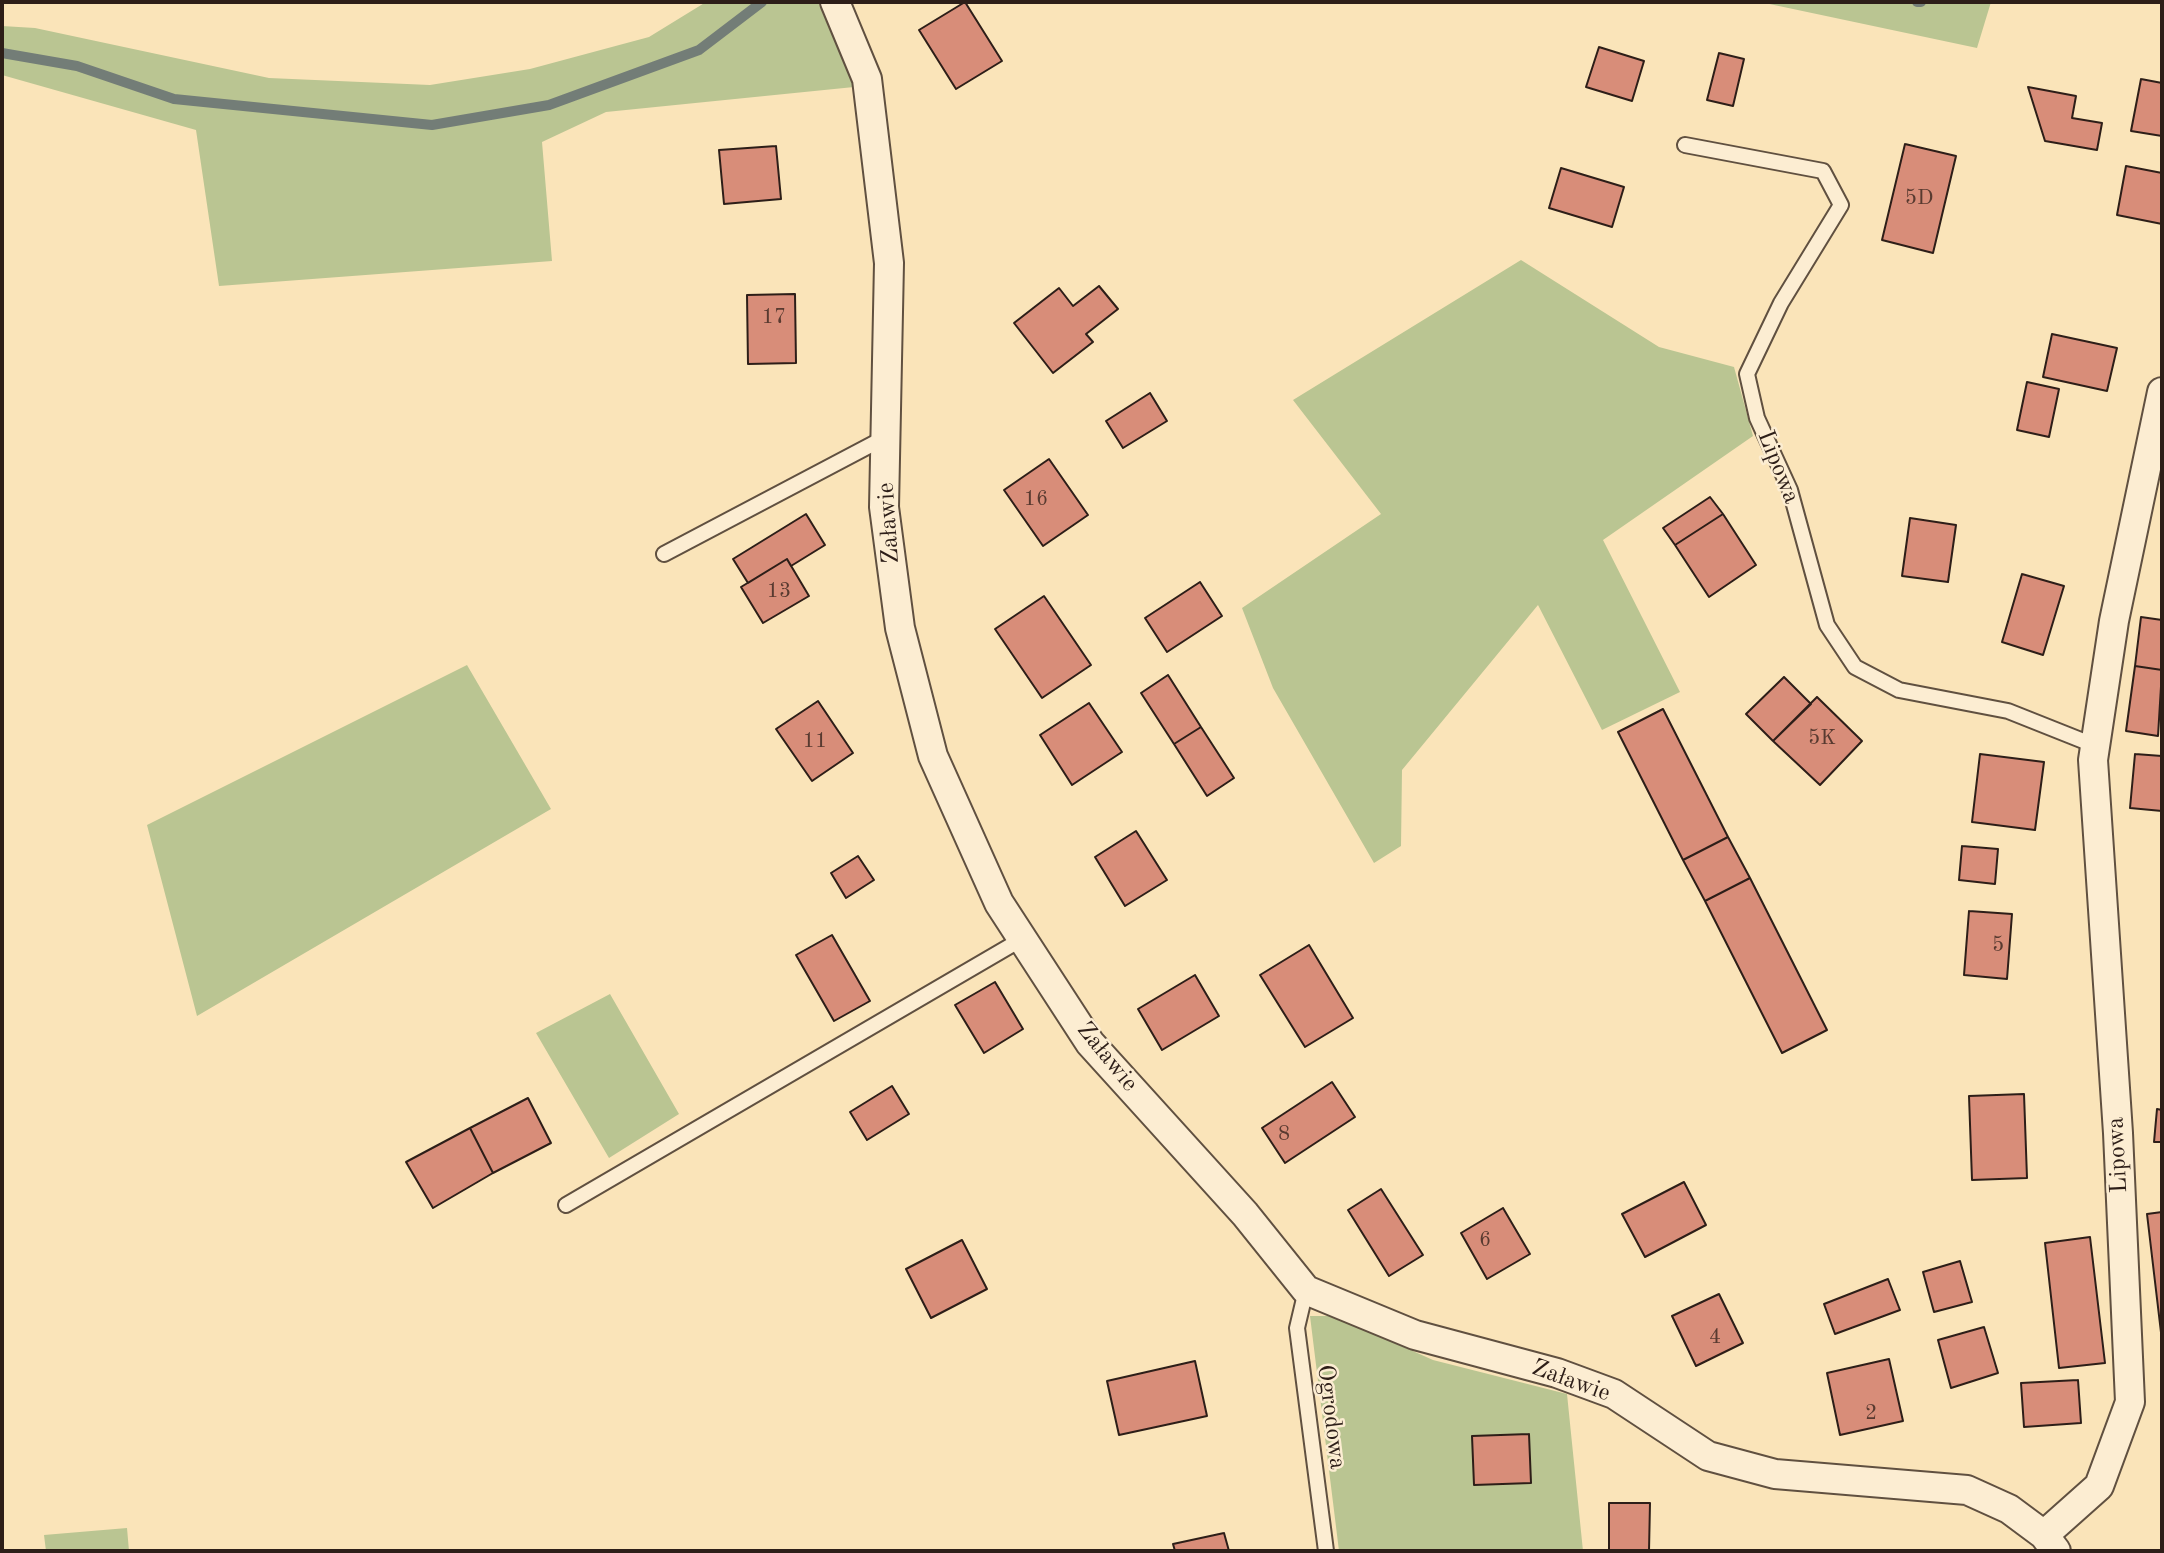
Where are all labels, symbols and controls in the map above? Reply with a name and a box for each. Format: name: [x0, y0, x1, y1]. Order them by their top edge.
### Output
house number: 5D: [1905, 185, 1933, 211]
house number: 17: [762, 304, 786, 330]
street label: Lipowa: [1750, 426, 1806, 508]
street label: Załawie: [872, 481, 906, 565]
house number: 16: [1024, 486, 1048, 512]
house number: 13: [767, 578, 791, 604]
house number: 5K: [1808, 725, 1836, 751]
house number: 11: [803, 728, 827, 754]
house number: 5: [1992, 932, 2004, 958]
street label: Załawie: [1070, 1016, 1144, 1098]
street label: Lipowa: [2102, 1116, 2134, 1194]
house number: 8: [1278, 1121, 1290, 1147]
house number: 6: [1479, 1227, 1491, 1253]
house number: 4: [1709, 1324, 1721, 1350]
street label: Załawie: [1528, 1354, 1614, 1408]
street label: Ogrodowa: [1310, 1363, 1352, 1471]
house number: 2: [1865, 1400, 1877, 1426]

